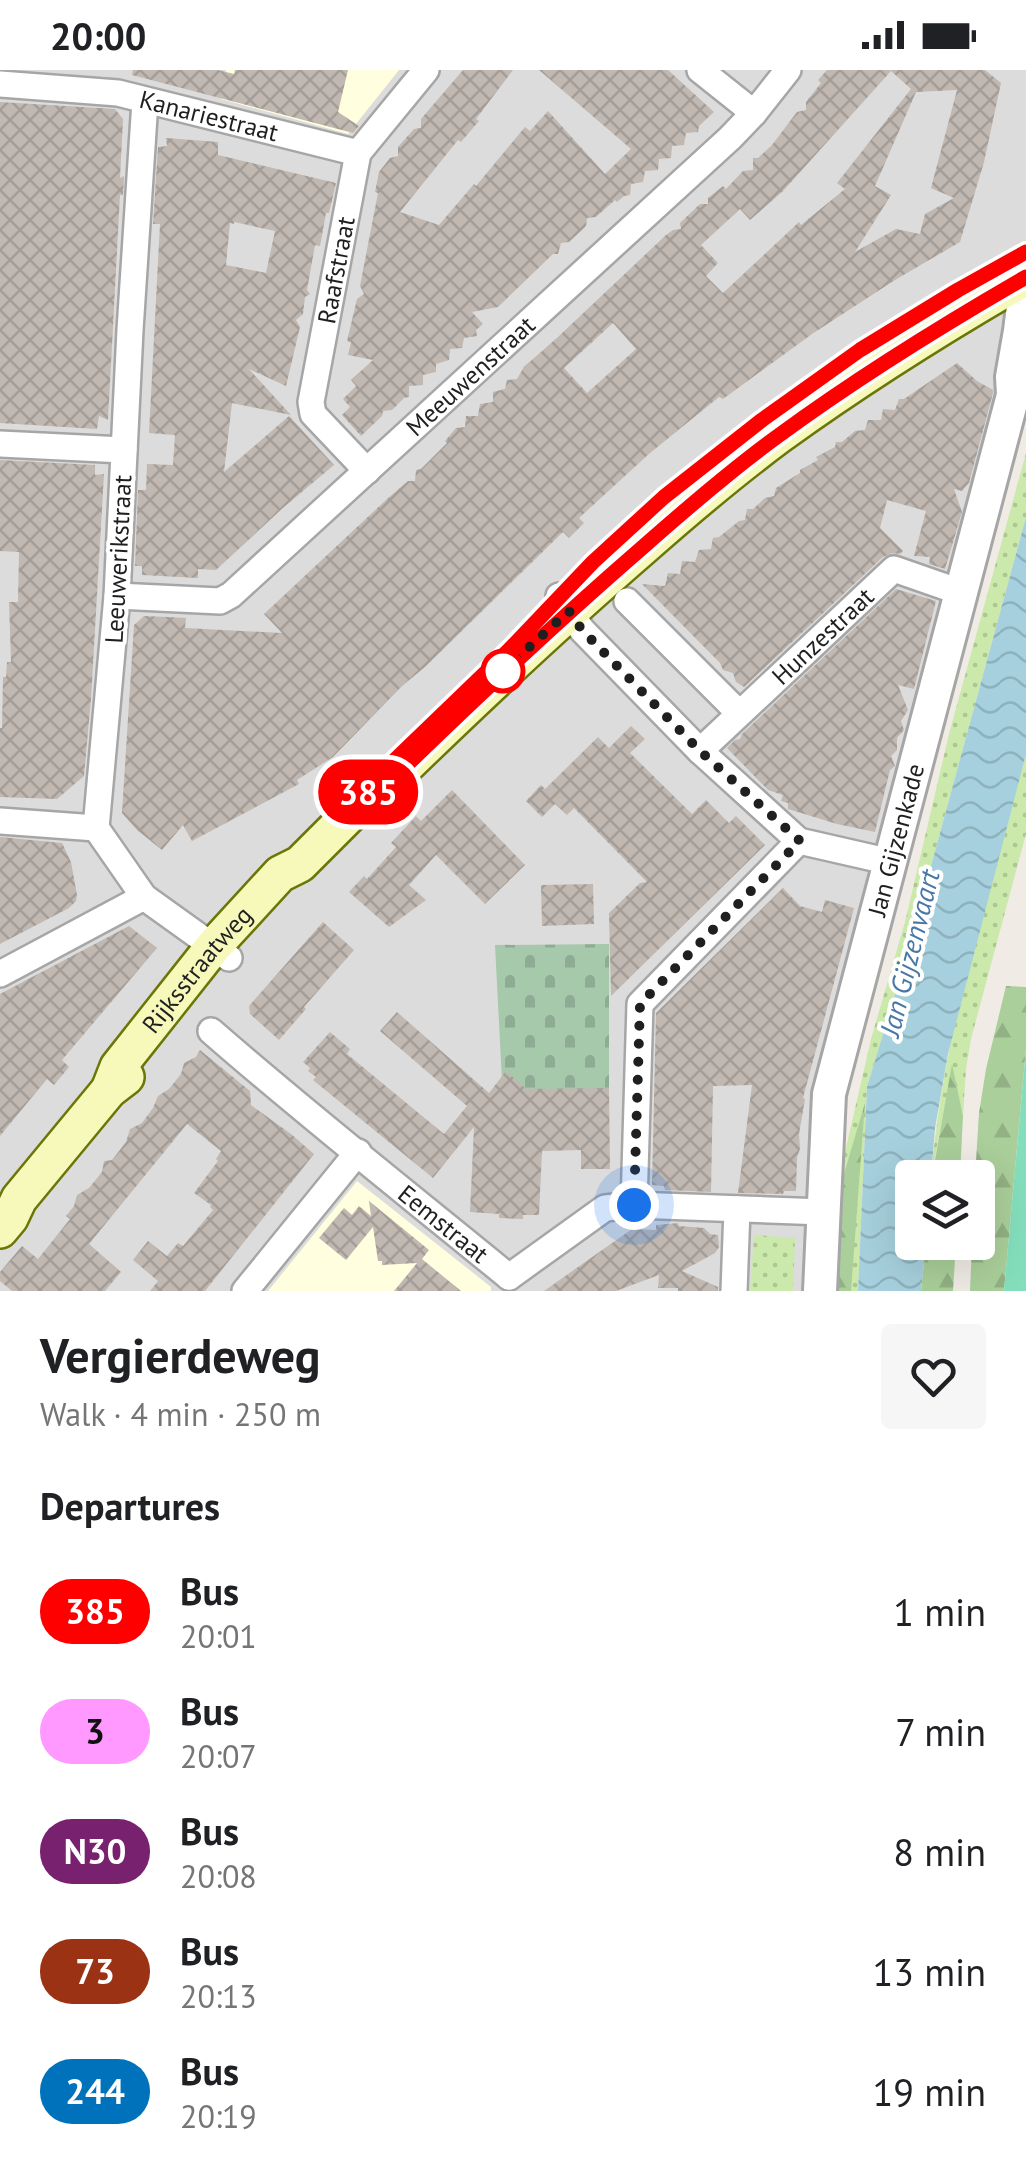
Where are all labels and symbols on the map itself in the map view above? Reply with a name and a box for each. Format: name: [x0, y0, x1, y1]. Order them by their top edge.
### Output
street label: Kanariestraat: [136, 83, 282, 149]
street label: Raafstraat: [310, 213, 362, 326]
street label: Meeuwenstraat: [399, 308, 542, 443]
street label: Leeuwerikstraat: [98, 473, 138, 644]
street label: Hunzestraat: [765, 580, 881, 692]
unlabelled marker: [482, 650, 524, 692]
line badge: 385: [310, 760, 426, 824]
street label: Jan Gijzenkade: [860, 760, 931, 921]
water label: Jan Gijzenvaart: [870, 865, 948, 1042]
street label: Rijksstraatweg: [135, 899, 259, 1040]
street label: Eemstraat: [392, 1177, 496, 1270]
your location: [609, 1180, 659, 1230]

